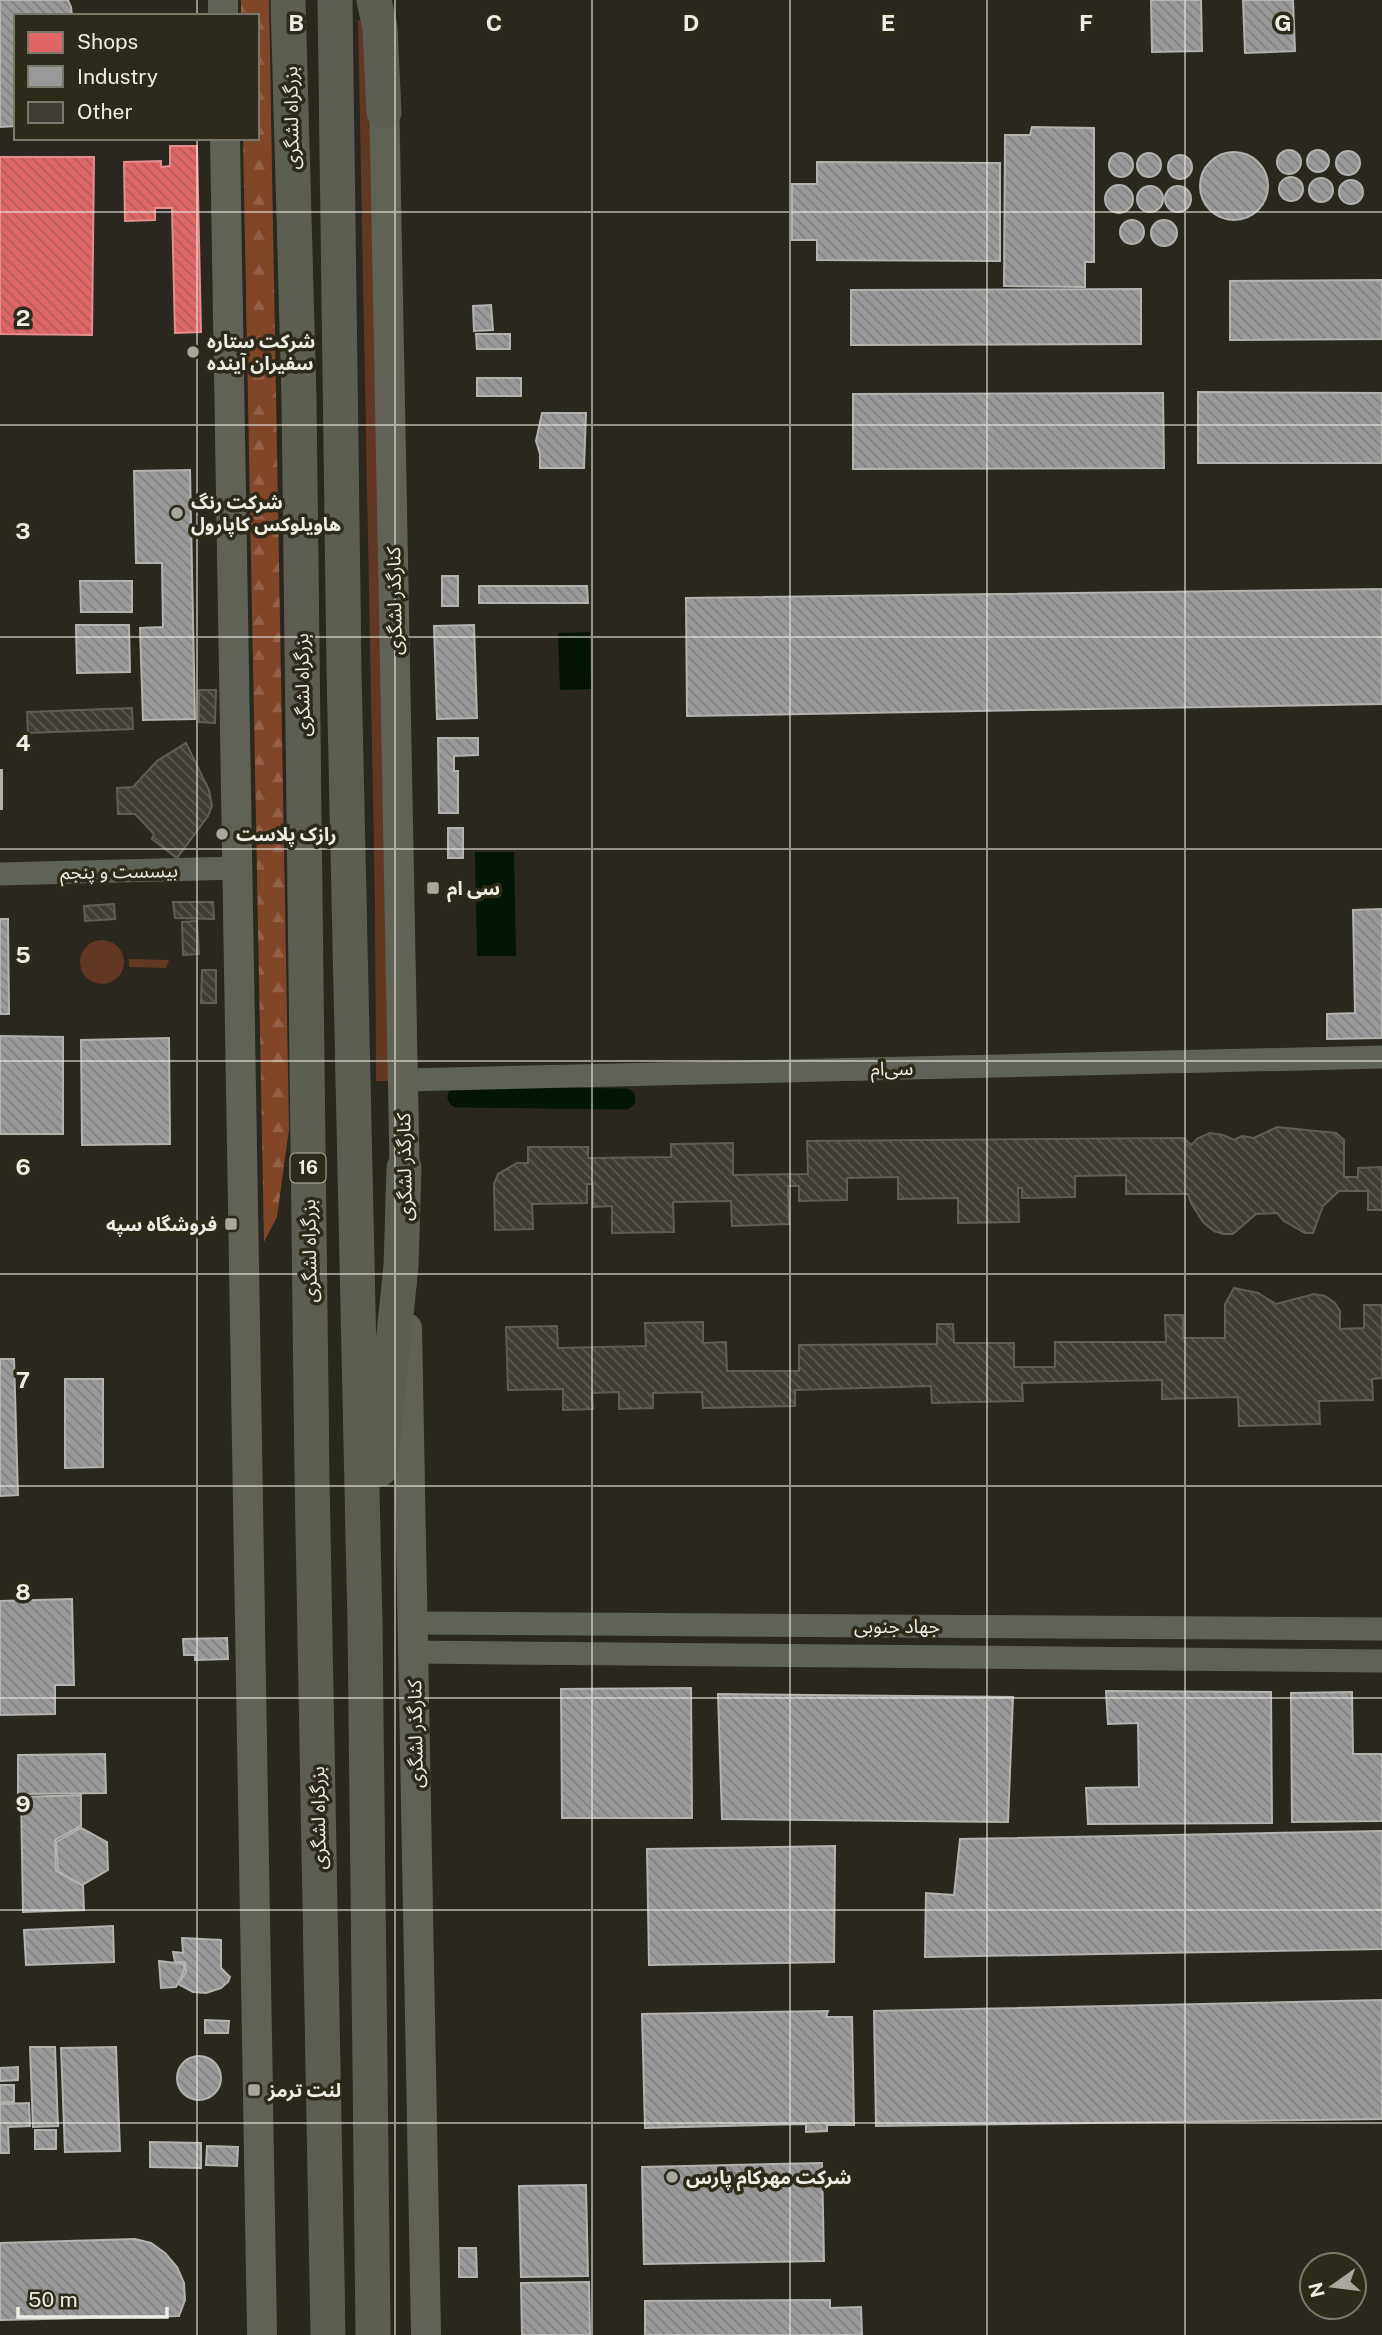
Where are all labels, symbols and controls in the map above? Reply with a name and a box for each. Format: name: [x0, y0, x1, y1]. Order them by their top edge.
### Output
text: B: [288, 9, 304, 36]
text: C: [486, 9, 502, 36]
text: D: [683, 9, 699, 36]
text: E: [881, 9, 895, 36]
text: F: [1079, 9, 1093, 36]
text: G: [1274, 9, 1292, 36]
legend: [14, 14, 259, 140]
text: Shops: [77, 29, 138, 54]
text: Industry: [77, 64, 158, 89]
street label: بزرگراه لشگری: [279, 66, 304, 170]
text: Other: [77, 99, 133, 124]
text: 2: [16, 304, 30, 331]
place label: شرکت ستاره سفیران آینده: [207, 330, 315, 375]
marker: شرکت ستاره سفیران آینده: [185, 344, 201, 360]
place label: شرکت رنگ هاویلوکس کاپارول: [191, 491, 341, 537]
marker: شرکت رنگ هاویلوکس کاپارول: [169, 505, 185, 521]
text: 3: [15, 517, 31, 544]
street label: کنارگذر لشگری: [382, 545, 407, 655]
street label: بزرگراه لشگری: [290, 633, 315, 737]
text: 4: [15, 729, 31, 756]
place label: رازک پلاست: [236, 823, 337, 847]
marker: رازک پلاست: [214, 826, 230, 842]
street label: بیسست و پنجم: [60, 859, 178, 887]
place label: سی ام: [447, 877, 500, 903]
marker: سی ام: [425, 880, 441, 896]
text: 5: [15, 941, 31, 968]
street label: سی‌ام: [871, 1057, 914, 1083]
street label: کنارگذر لشگری: [392, 1111, 417, 1221]
text: 6: [15, 1153, 31, 1180]
road number: 16: [290, 1154, 326, 1182]
street label: بزرگراه لشگری: [297, 1199, 322, 1303]
place label: فروشگاه سپه: [106, 1213, 217, 1237]
marker: فروشگاه سپه: [223, 1216, 239, 1232]
text: 7: [16, 1366, 30, 1393]
text: 8: [15, 1578, 31, 1605]
street label: جهاد جنوبی: [854, 1615, 940, 1638]
street label: کنارگذر لشگری: [403, 1678, 428, 1788]
street label: بزرگراه لشگری: [306, 1766, 331, 1870]
text: 9: [15, 1790, 31, 1817]
place label: لنت ترمز: [267, 2079, 341, 2102]
marker: لنت ترمز: [246, 2082, 262, 2098]
place label: شرکت مهرکام پارس: [686, 2166, 852, 2192]
marker: شرکت مهرکام پارس: [664, 2169, 680, 2185]
north arrow: [1298, 2251, 1368, 2321]
scale bar: [18, 2276, 166, 2320]
text: N: [1304, 2280, 1329, 2300]
text: 50 m: [28, 2287, 78, 2312]

